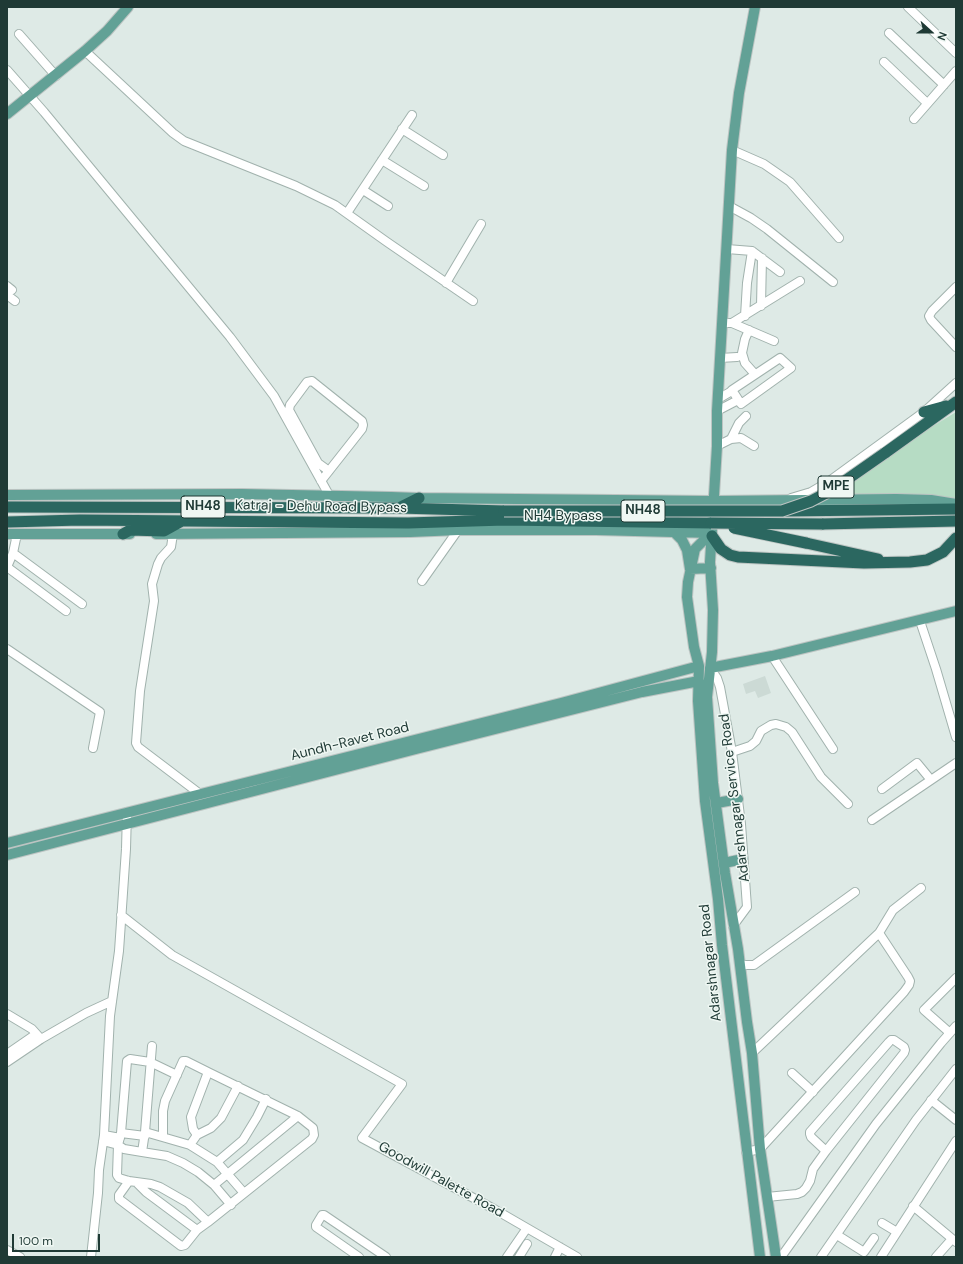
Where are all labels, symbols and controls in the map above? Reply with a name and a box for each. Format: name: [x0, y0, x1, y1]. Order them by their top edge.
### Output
north arrow: [911, 12, 951, 52]
text: N: [934, 30, 950, 43]
road number: MPE: [818, 476, 854, 498]
road number: NH48: [181, 496, 225, 518]
street label: Katraj - Dehu Road Bypass: [235, 497, 407, 517]
road number: NH48: [621, 500, 665, 522]
street label: NH4 Bypass: [524, 508, 602, 524]
street label: Adarshnagar Service Road: [716, 713, 754, 883]
street label: Aundh-Ravet Road: [289, 719, 411, 765]
street label: Adarshnagar Road: [696, 903, 726, 1023]
street label: Goodwill Palette Road: [375, 1138, 507, 1222]
scale bar: [14, 1226, 102, 1252]
text: 100 m: [19, 1233, 53, 1249]

